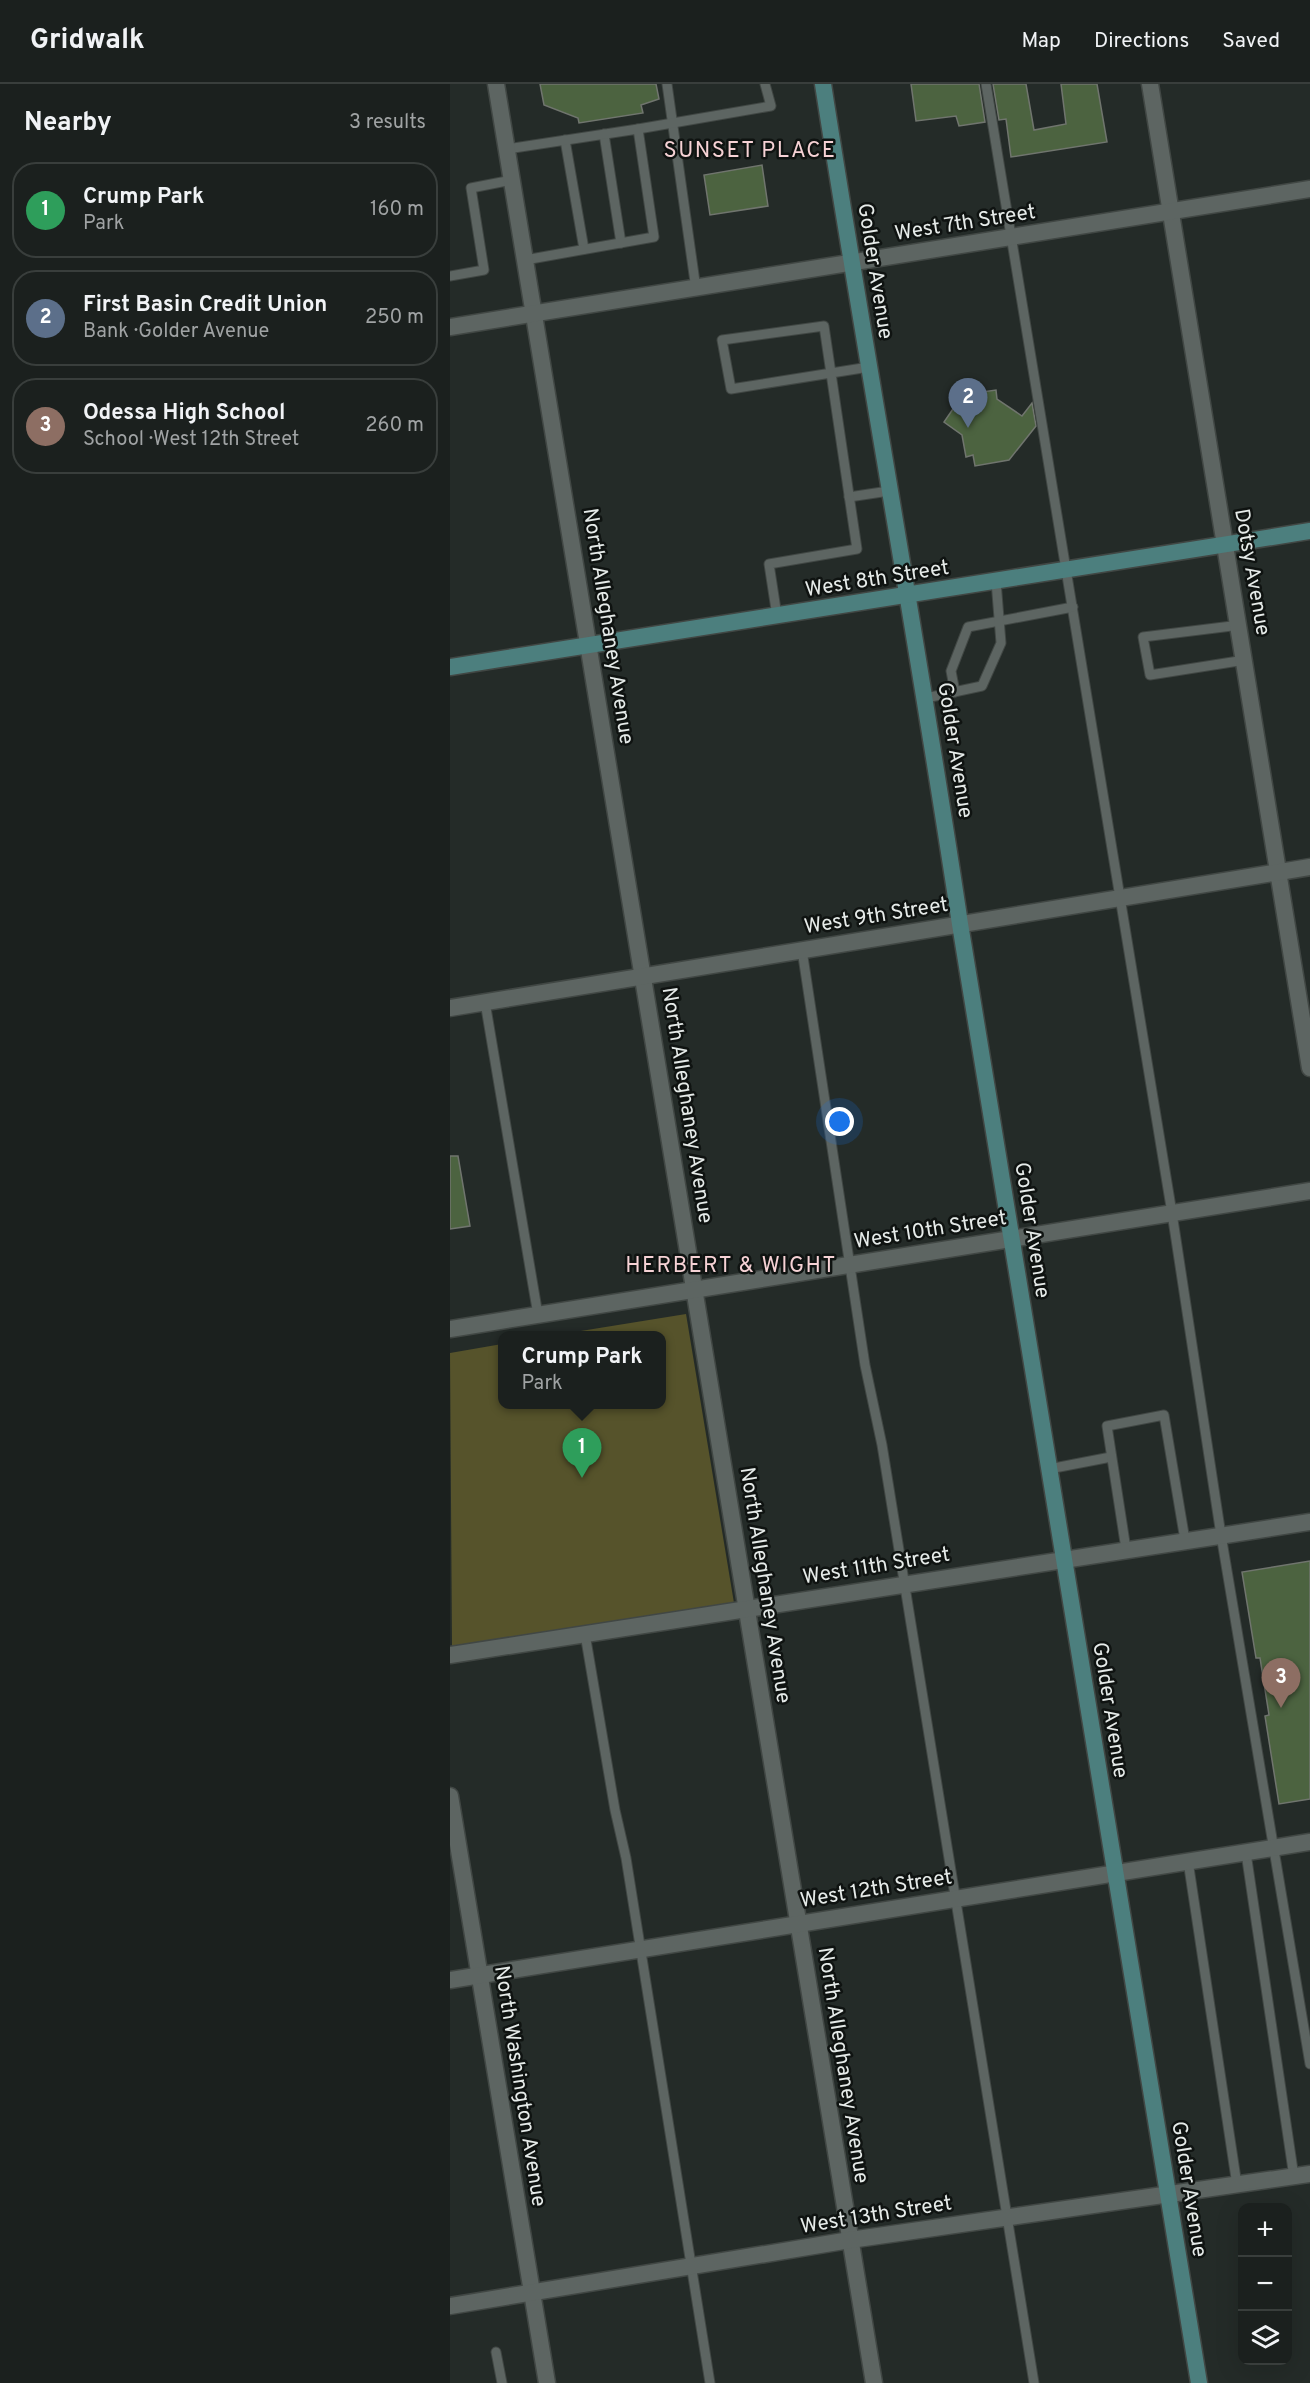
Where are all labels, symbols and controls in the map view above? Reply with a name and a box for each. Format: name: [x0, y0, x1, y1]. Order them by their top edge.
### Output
text: Gridwalk: [30, 23, 145, 59]
text: Map: [1021, 28, 1061, 55]
text: Directions: [1094, 28, 1189, 55]
text: Saved: [1222, 28, 1280, 55]
text: Nearby: [24, 107, 112, 140]
text: 3 results: [349, 110, 426, 136]
district label: SUNSET PLACE: [663, 138, 837, 165]
text: Crump Park: [83, 184, 204, 211]
text: 1: [42, 197, 50, 223]
text: 160 m: [370, 197, 424, 223]
street label: West 7th Street: [893, 199, 1038, 248]
street label: Golder Avenue: [850, 201, 899, 341]
text: Park: [83, 211, 124, 237]
text: First Basin Credit Union: [83, 292, 327, 319]
text: 2: [39, 305, 52, 331]
text: 250 m: [365, 305, 424, 331]
text: Bank · Golder Avenue: [83, 319, 269, 345]
pin: 2: [948, 378, 988, 428]
text: Odessa High School: [83, 400, 285, 427]
text: 3: [40, 413, 52, 439]
text: 260 m: [365, 413, 424, 439]
text: School · West 12th Street: [83, 427, 299, 453]
street label: North Alleghaney Avenue: [576, 506, 640, 746]
street label: Dotsy Avenue: [1227, 507, 1276, 638]
street label: West 8th Street: [803, 555, 951, 604]
street label: Golder Avenue: [930, 680, 979, 820]
street label: West 9th Street: [802, 892, 950, 941]
street label: North Alleghaney Avenue: [655, 985, 719, 1225]
your location: [825, 1107, 854, 1136]
street label: Golder Avenue: [1007, 1160, 1056, 1300]
street label: West 10th Street: [852, 1205, 1009, 1256]
district label: HERBERT & WIGHT: [625, 1253, 837, 1280]
popup: [498, 1331, 666, 1409]
text: Crump Park: [521, 1344, 643, 1371]
text: Park: [521, 1371, 563, 1397]
pin: 1: [562, 1428, 602, 1478]
street label: North Alleghaney Avenue: [733, 1465, 797, 1705]
street label: West 11th Street: [801, 1542, 952, 1591]
street label: Golder Avenue: [1085, 1640, 1134, 1780]
pin: 3: [1262, 1658, 1300, 1708]
street label: West 12th Street: [798, 1864, 954, 1915]
street label: North Alleghaney Avenue: [811, 1945, 875, 2185]
street label: North Washington Avenue: [487, 1964, 552, 2209]
street label: Golder Avenue: [1164, 2119, 1213, 2259]
street label: West 13th Street: [799, 2190, 954, 2241]
map controls: [1238, 2203, 1292, 2365]
button: +: [1238, 2203, 1292, 2257]
button: −: [1238, 2257, 1292, 2311]
button: layers: [1238, 2311, 1292, 2365]

